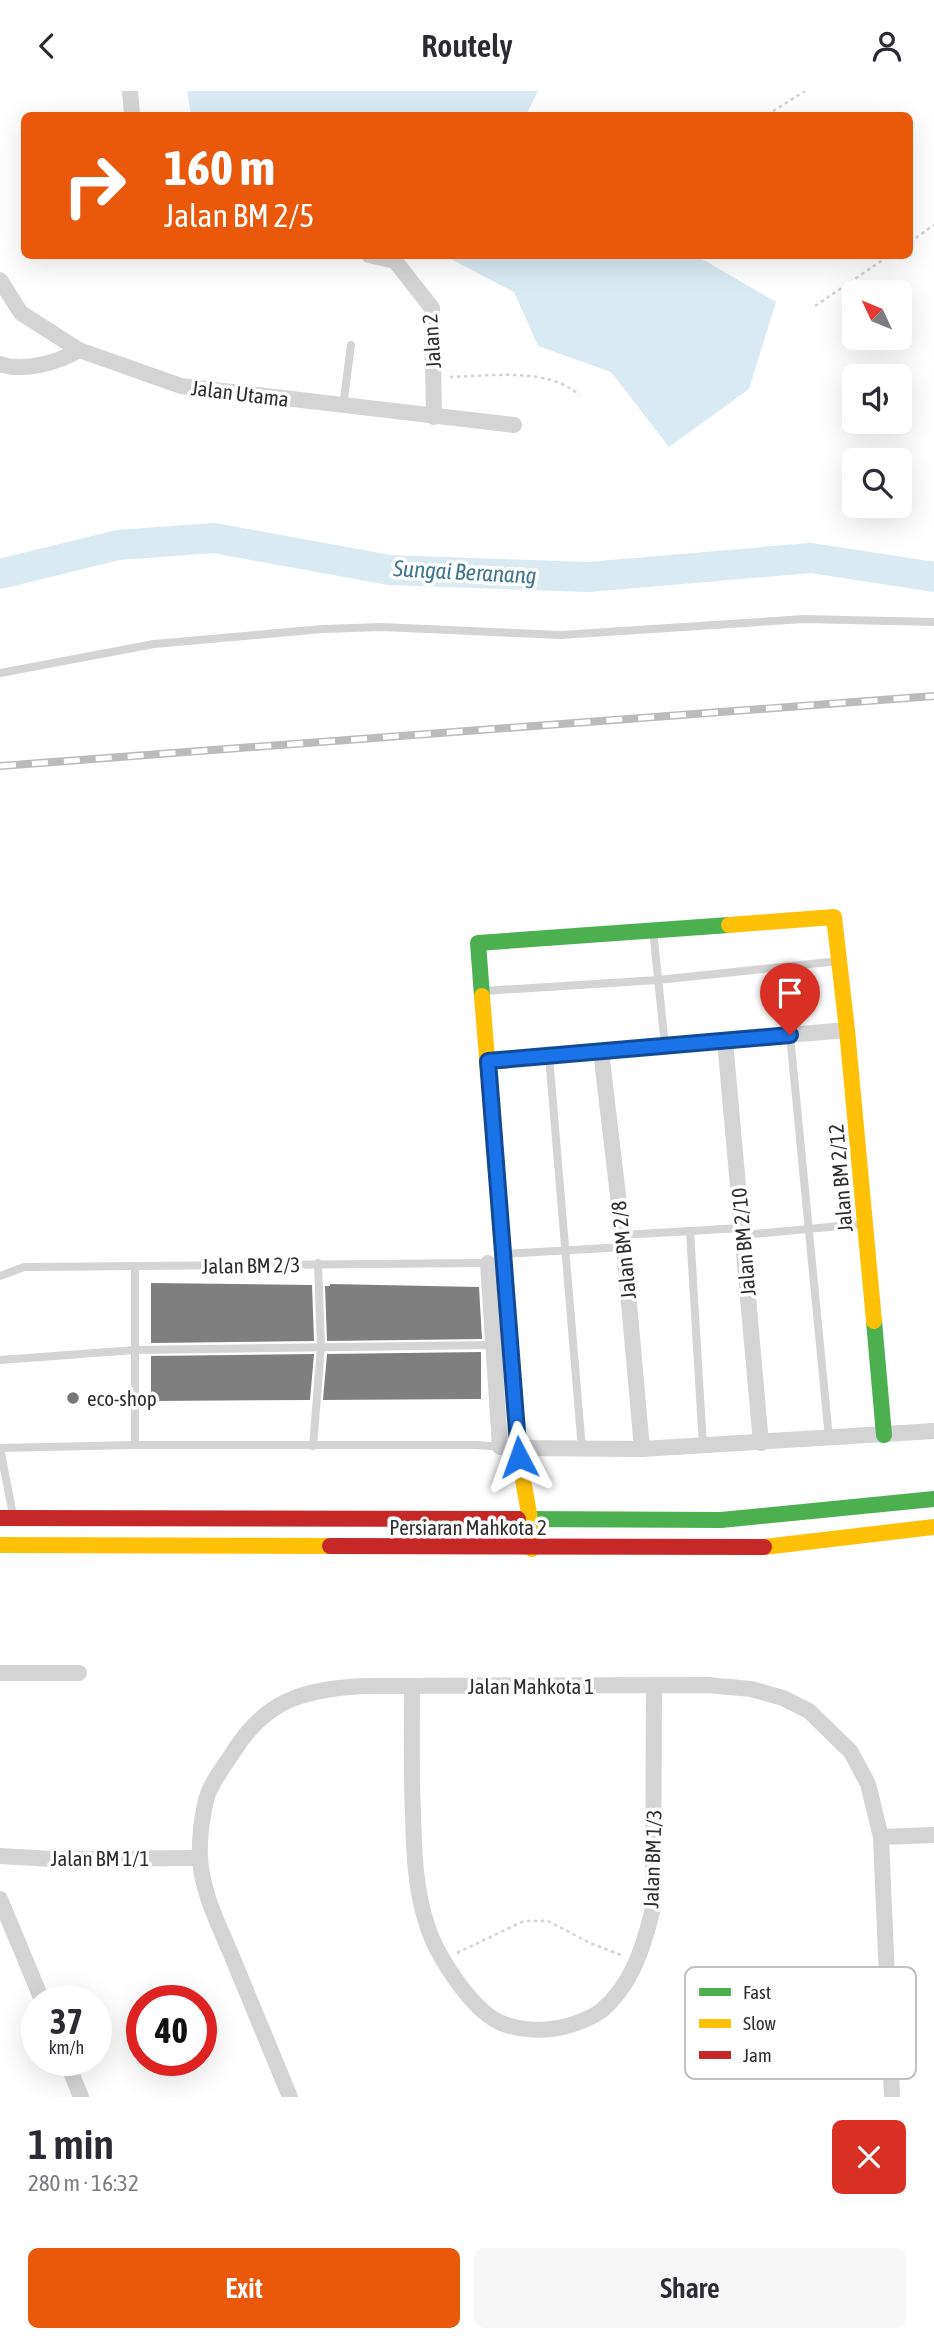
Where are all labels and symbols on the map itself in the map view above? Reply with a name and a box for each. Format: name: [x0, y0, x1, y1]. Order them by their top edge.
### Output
north arrow: [842, 280, 912, 350]
street label: Jalan 2: [417, 313, 445, 369]
street label: Jalan Utama: [190, 375, 290, 411]
water label: Sungai Beranang: [392, 555, 537, 589]
pin: [760, 963, 820, 1035]
street label: Jalan BM 2/12: [823, 1123, 857, 1233]
street label: Jalan BM 2/10: [726, 1187, 760, 1297]
street label: Jalan BM 2/8: [606, 1200, 640, 1300]
street label: Jalan BM 2/3: [201, 1252, 301, 1278]
place label: eco-shop: [87, 1386, 157, 1410]
marker: eco-shop: [65, 1390, 81, 1406]
position arrow: [482, 1420, 556, 1494]
street label: Persiaran Mahkota 2: [389, 1515, 547, 1539]
street label: Jalan Mahkota 1: [468, 1674, 594, 1698]
street label: Jalan BM 1/3: [638, 1809, 666, 1909]
street label: Jalan BM 1/1: [51, 1846, 149, 1870]
legend: [685, 1967, 916, 2079]
text: Fast: [743, 1981, 771, 2003]
speed limit sign: 40: [126, 1985, 217, 2076]
text: Slow: [743, 2012, 777, 2034]
text: Jam: [743, 2044, 772, 2066]

